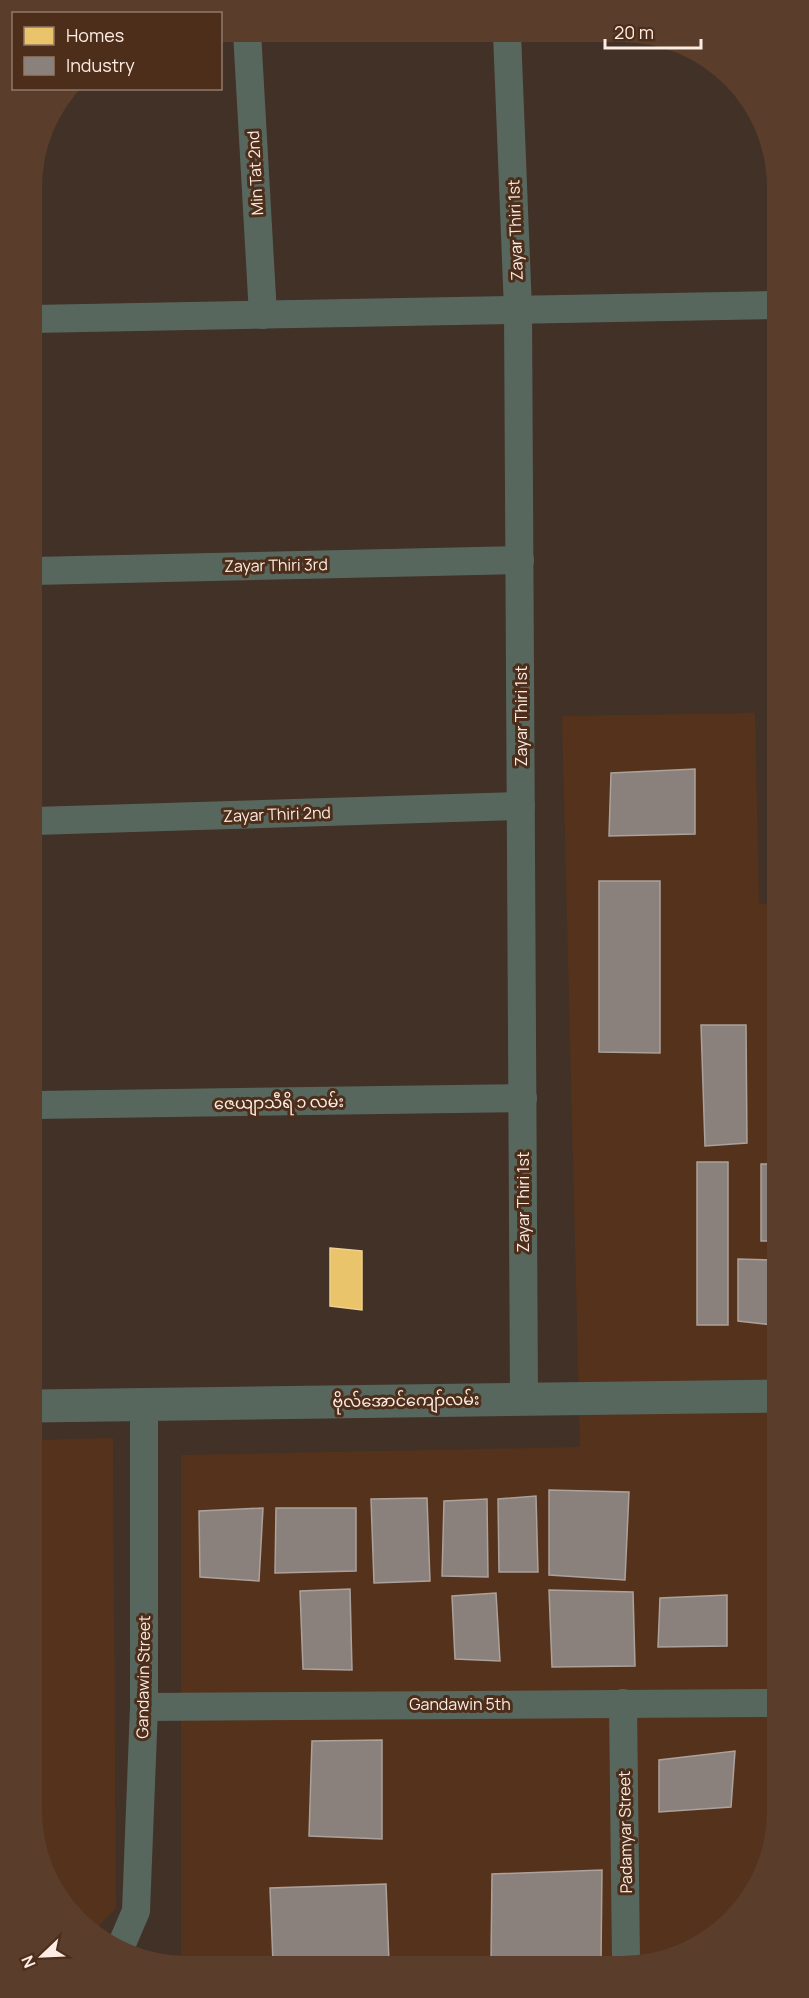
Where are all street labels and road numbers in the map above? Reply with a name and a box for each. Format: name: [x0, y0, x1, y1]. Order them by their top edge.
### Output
street label: Min Tat 2nd: [242, 130, 268, 216]
street label: Zayar Thiri 1st: [502, 179, 528, 281]
street label: Zayar Thiri 3rd: [224, 553, 328, 577]
street label: Zayar Thiri 1st: [510, 666, 532, 766]
street label: Zayar Thiri 2nd: [223, 801, 331, 827]
street label: ဇေယျာသီရိ ၁ လမ်း: [214, 1090, 344, 1117]
street label: Zayar Thiri 1st: [512, 1152, 534, 1252]
street label: ဗိုလ်အောင်ကျော်လမ်း: [332, 1388, 480, 1416]
street label: Gandawin Street: [131, 1615, 155, 1739]
street label: Gandawin 5th: [409, 1693, 511, 1715]
street label: Padamyar Street: [613, 1770, 637, 1894]

